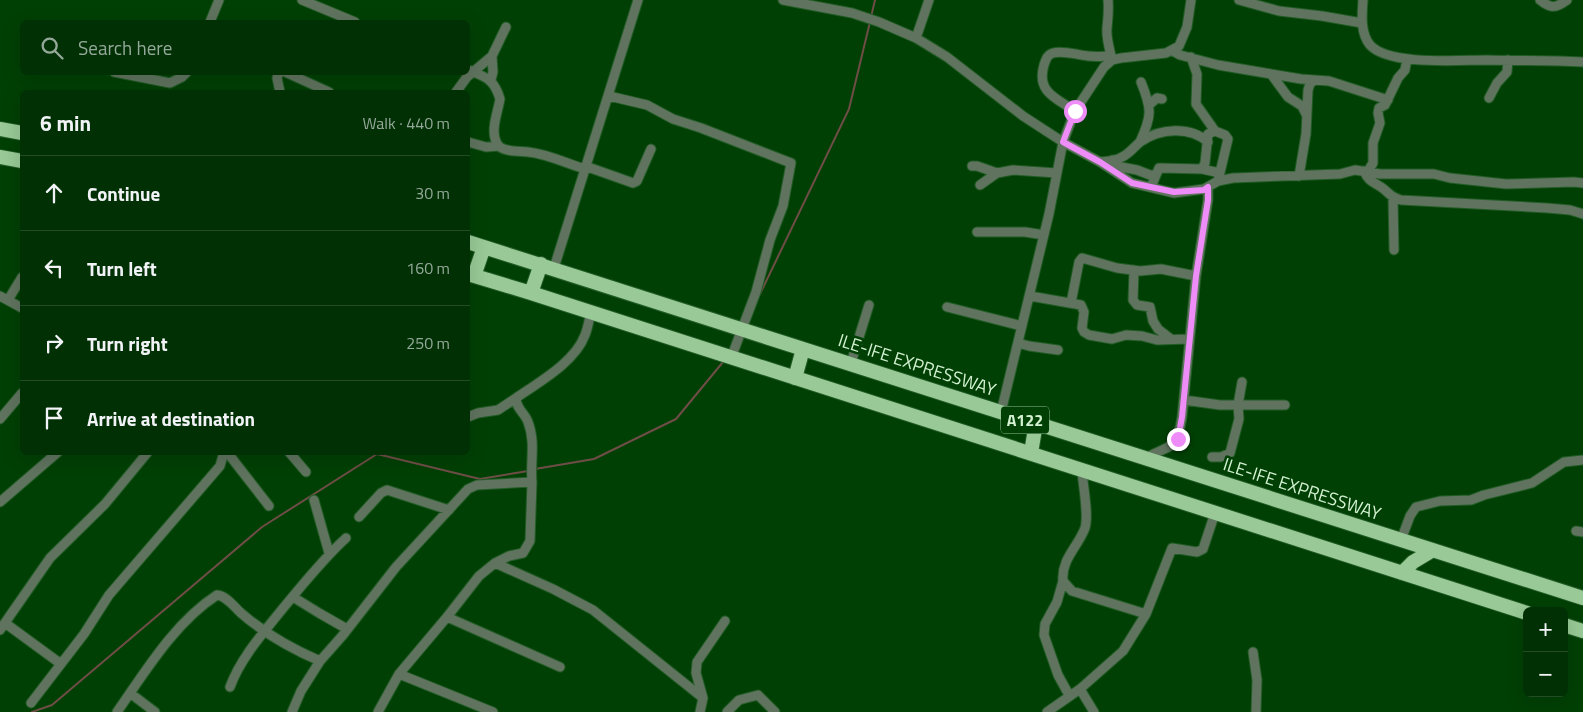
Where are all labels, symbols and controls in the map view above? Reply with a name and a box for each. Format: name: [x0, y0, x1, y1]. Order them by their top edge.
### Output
search box: [20, 20, 470, 75]
text: Search here: [78, 33, 172, 62]
icon: search: [38, 34, 66, 62]
route start: [1064, 100, 1087, 123]
text: 6 min: [40, 107, 91, 139]
text: Walk · 440 m: [362, 111, 450, 135]
icon: ahead: [40, 179, 68, 207]
text: Continue: [87, 179, 160, 208]
text: 30 m: [415, 181, 450, 205]
icon: left: [40, 254, 68, 282]
text: Turn left: [87, 254, 157, 283]
text: 160 m: [406, 256, 450, 280]
street label: ILE-IFE EXPRESSWAY: [835, 326, 1000, 403]
icon: right: [40, 329, 68, 357]
text: Turn right: [87, 329, 168, 358]
text: 250 m: [406, 331, 450, 355]
icon: arrive: [40, 404, 68, 432]
text: Arrive at destination: [87, 404, 255, 433]
road number: A122: [1001, 406, 1049, 434]
route end: [1167, 428, 1190, 451]
street label: ILE-IFE EXPRESSWAY: [1220, 450, 1385, 527]
map controls: [1523, 607, 1568, 697]
button: +: [1523, 607, 1568, 652]
button: −: [1523, 652, 1568, 697]

